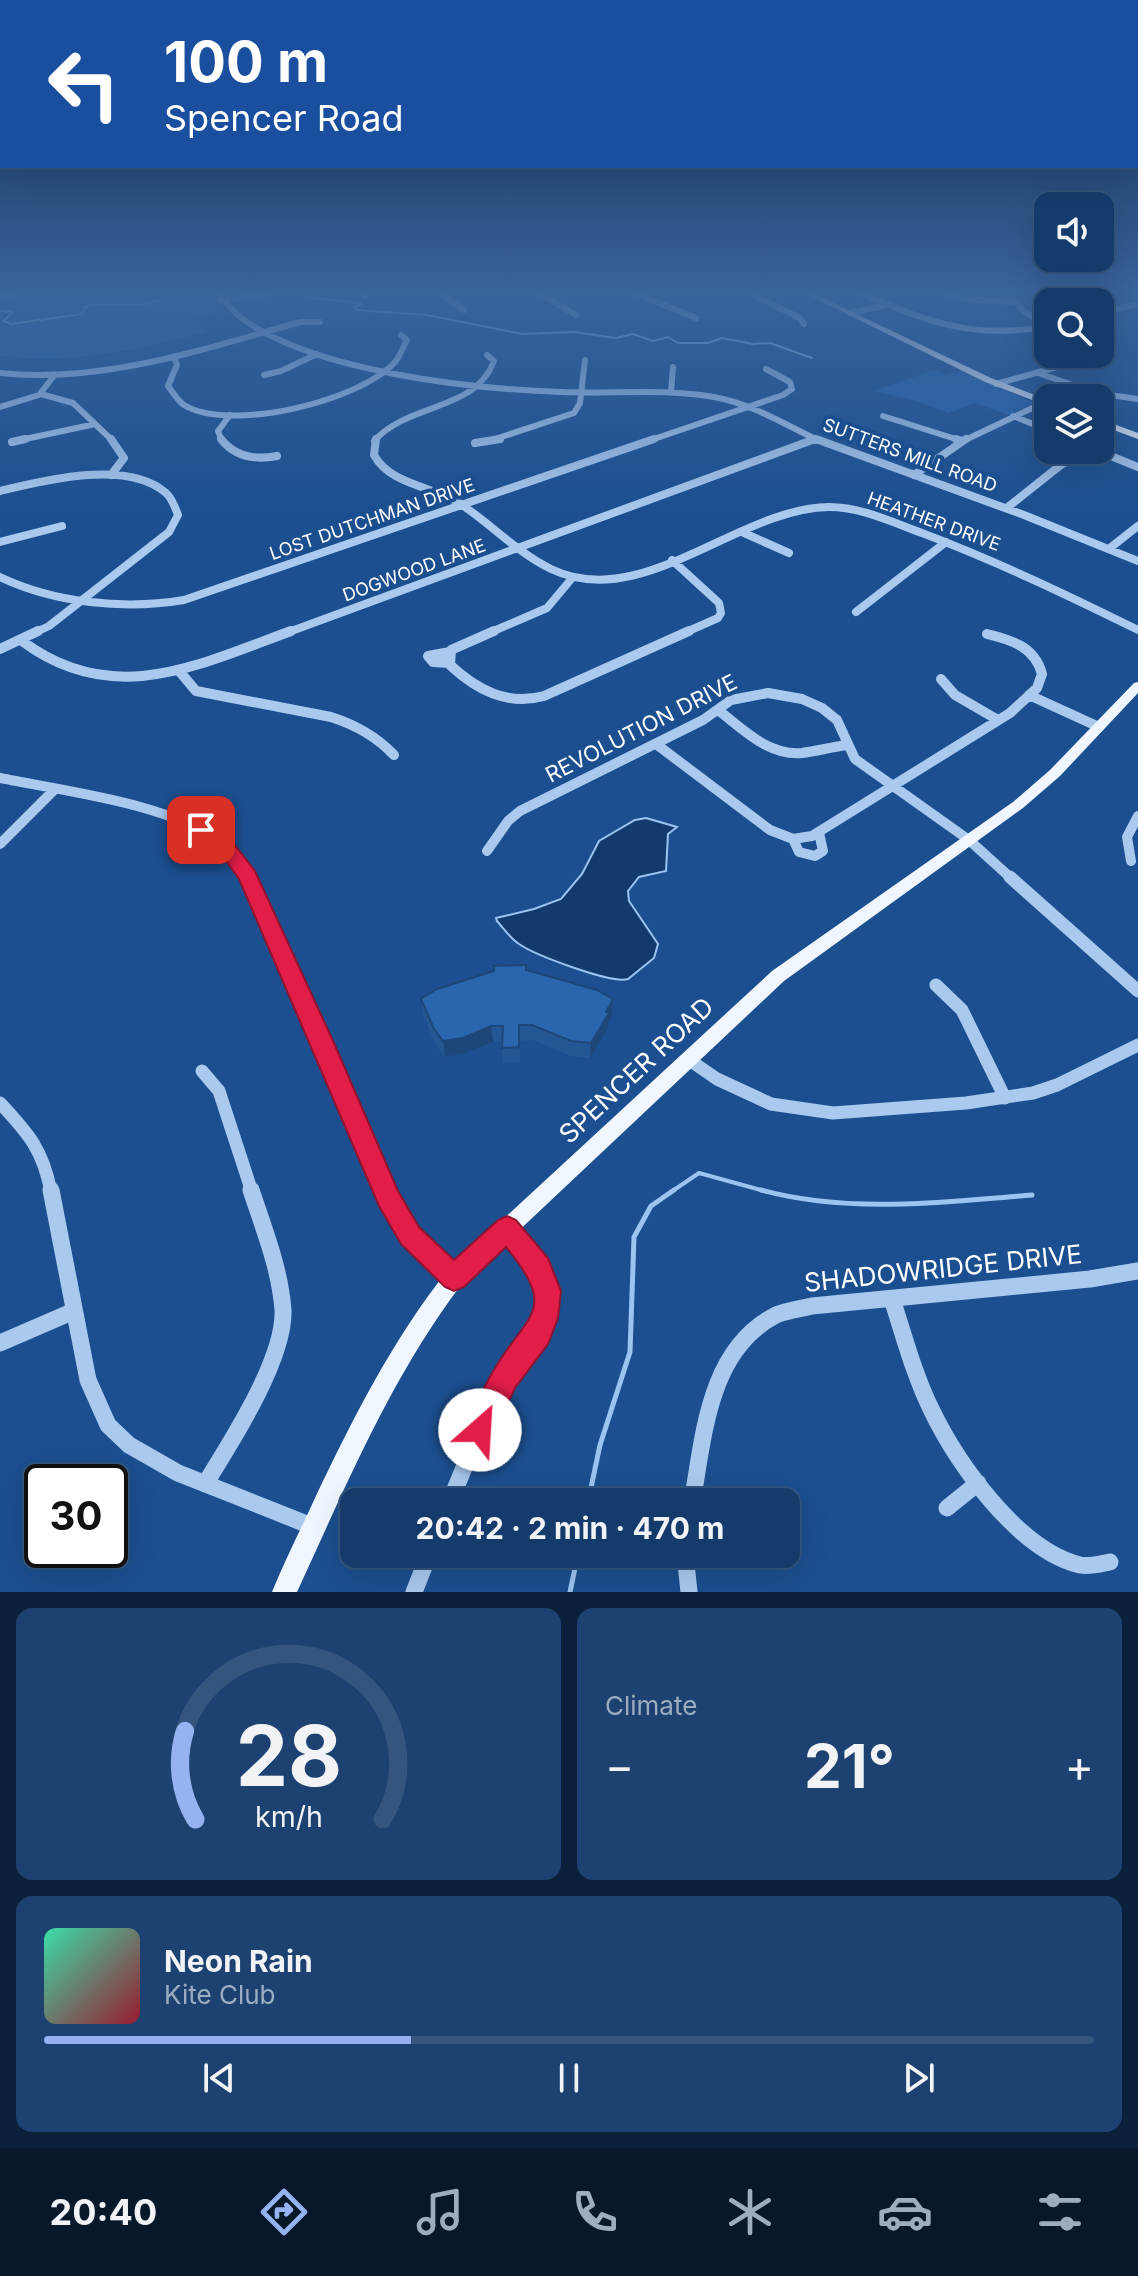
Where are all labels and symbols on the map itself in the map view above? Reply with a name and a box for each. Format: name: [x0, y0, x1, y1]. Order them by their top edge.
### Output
street label: SUTTERS MILL ROAD: [820, 414, 1000, 496]
street label: LOST DUTCHMAN DRIVE: [267, 474, 477, 564]
street label: HEATHER DRIVE: [865, 487, 1003, 555]
street label: DOGWOOD LANE: [340, 534, 488, 606]
street label: REVOLUTION DRIVE: [541, 668, 741, 788]
pin: [167, 796, 235, 864]
street label: SPENCER ROAD: [552, 991, 720, 1149]
street label: SHADOWRIDGE DRIVE: [803, 1238, 1083, 1298]
position arrow: [438, 1388, 522, 1472]
speed limit sign: 30: [24, 1464, 128, 1568]

